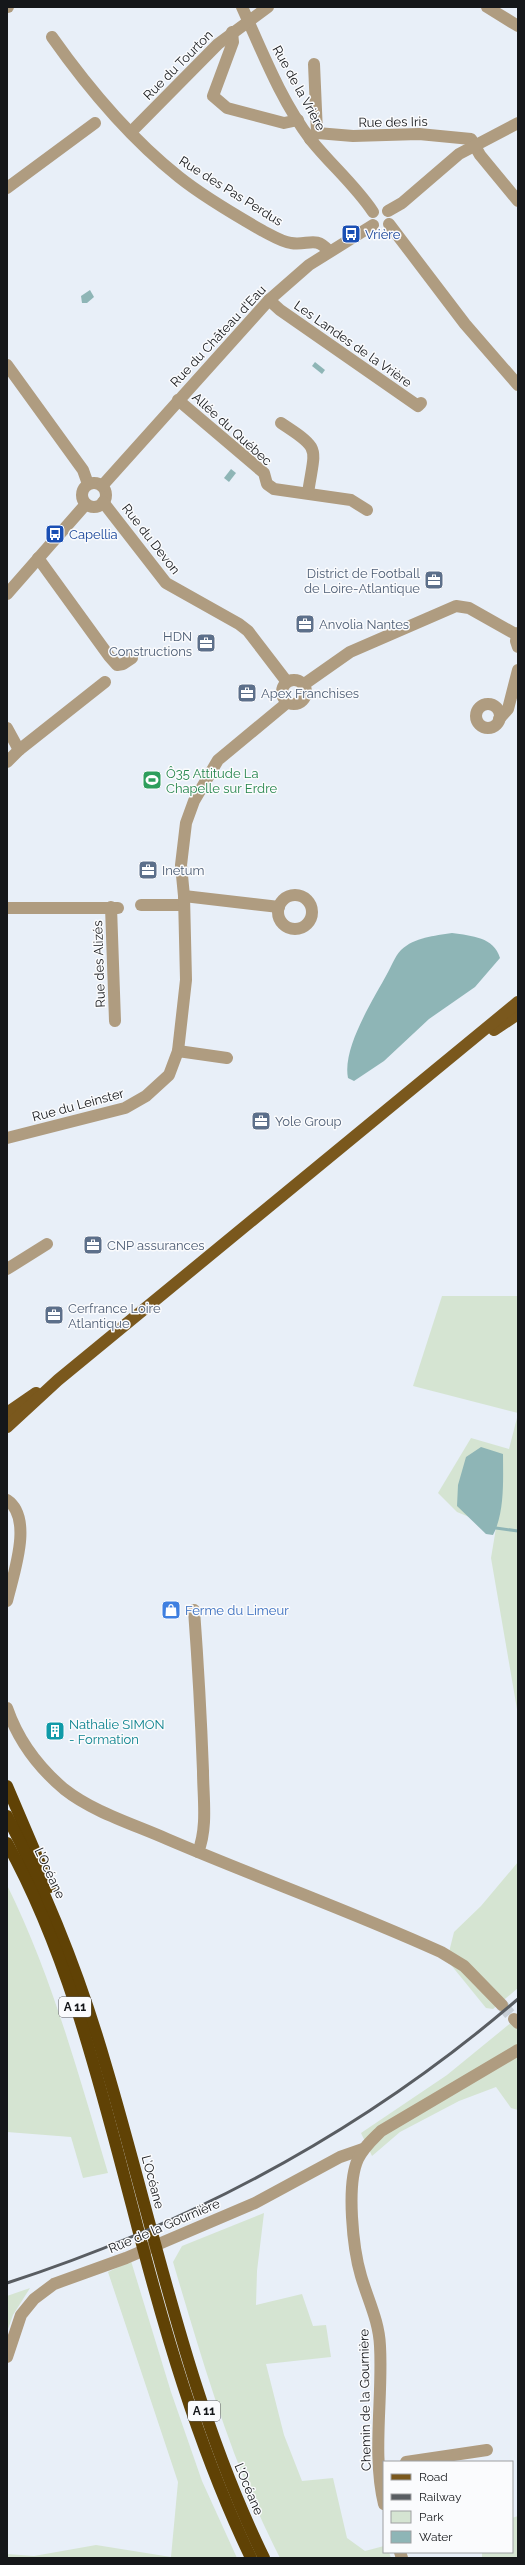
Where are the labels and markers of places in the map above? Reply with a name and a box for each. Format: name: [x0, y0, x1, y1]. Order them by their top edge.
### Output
bus stop icon: Vrière: [340, 223, 362, 245]
place label: Vrière: [365, 227, 401, 242]
bus stop icon: Capellia: [44, 523, 66, 545]
place label: Capellia: [69, 527, 118, 542]
place label: District de Football de Loire-Atlantique: [304, 566, 420, 596]
office icon: District de Football de Loire-Atlantique: [423, 569, 445, 591]
office icon: Anvolia Nantes: [294, 613, 316, 635]
place label: Anvolia Nantes: [319, 617, 409, 632]
place label: HDN Constructions: [109, 629, 192, 659]
office icon: HDN Constructions: [195, 632, 217, 654]
office icon: Apex Franchises: [236, 682, 258, 704]
place label: Apex Franchises: [261, 686, 359, 701]
place label: Ô35 Attitude La Chapelle sur Erdre: [166, 766, 277, 796]
sports icon: Ô35 Attitude La Chapelle sur Erdre: [141, 769, 163, 791]
office icon: Inetum: [137, 859, 159, 881]
place label: Inetum: [162, 863, 204, 878]
office icon: Yole Group: [250, 1110, 272, 1132]
place label: Yole Group: [275, 1114, 342, 1129]
office icon: CNP assurances: [82, 1234, 104, 1256]
place label: CNP assurances: [107, 1238, 205, 1253]
place label: Cerfrance Loire Atlantique: [68, 1301, 161, 1331]
office icon: Cerfrance Loire Atlantique: [43, 1304, 65, 1326]
shop icon: Ferme du Limeur: [160, 1599, 182, 1621]
place label: Ferme du Limeur: [185, 1603, 289, 1618]
place label: Nathalie SIMON - Formation: [69, 1717, 165, 1747]
building icon: Nathalie SIMON - Formation: [44, 1720, 66, 1742]

